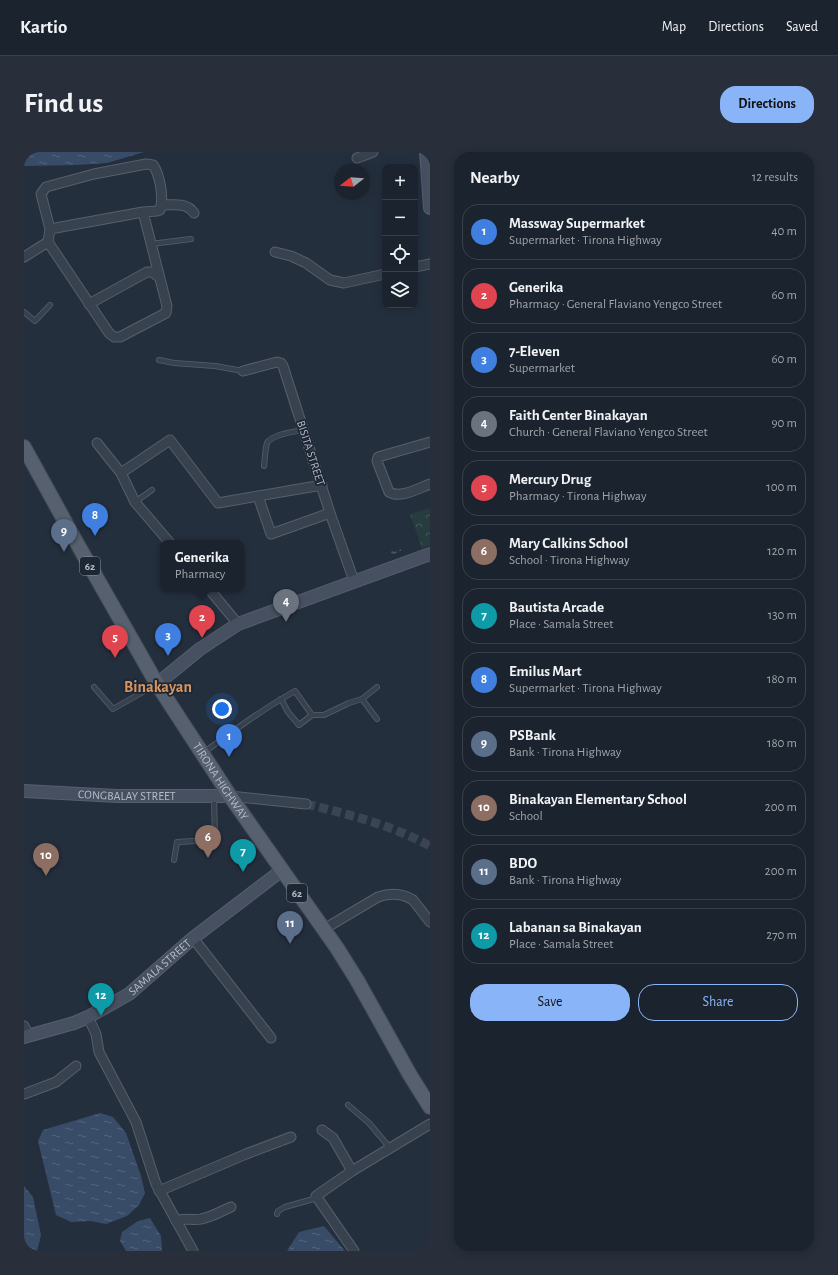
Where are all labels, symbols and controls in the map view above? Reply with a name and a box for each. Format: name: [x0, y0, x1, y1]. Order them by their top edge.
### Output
text: Kartio: [20, 18, 67, 37]
text: Map: [662, 20, 686, 34]
text: Directions: [708, 20, 764, 34]
text: Saved: [786, 20, 818, 34]
button: Directions: [720, 86, 814, 123]
text: Find us: [24, 90, 103, 118]
north arrow: [334, 164, 370, 200]
map controls: [382, 164, 418, 308]
button: +: [382, 164, 418, 200]
text: Nearby: [470, 169, 520, 186]
text: 12 results: [752, 171, 798, 184]
button: −: [382, 200, 418, 236]
text: Massway Supermarket: [509, 216, 645, 231]
text: 1: [482, 225, 486, 238]
text: 40 m: [771, 225, 797, 238]
text: Supermarket · Tirona Highway: [509, 234, 662, 247]
button: locate: [382, 236, 418, 272]
button: layers: [382, 272, 418, 308]
text: Generika: [509, 280, 563, 295]
text: 2: [481, 289, 487, 302]
text: 60 m: [771, 289, 797, 302]
text: Pharmacy · General Flaviano Yengco Street: [509, 298, 722, 311]
text: 7-Eleven: [509, 344, 560, 359]
text: 3: [481, 353, 487, 366]
text: 60 m: [771, 353, 797, 366]
text: Supermarket: [509, 362, 575, 375]
text: Faith Center Binakayan: [509, 408, 648, 423]
text: 4: [481, 417, 487, 430]
text: 90 m: [771, 417, 797, 430]
street label: BISITA STREET: [295, 419, 327, 487]
text: Church · General Flaviano Yengco Street: [509, 426, 708, 439]
text: Mercury Drug: [509, 472, 591, 487]
text: 5: [481, 481, 487, 494]
text: 100 m: [766, 481, 797, 494]
text: Pharmacy · Tirona Highway: [509, 490, 646, 503]
pin: 8: [82, 503, 108, 536]
pin: 9: [51, 519, 77, 552]
text: Mary Calkins School: [509, 536, 628, 551]
popup: [160, 540, 244, 592]
text: 6: [481, 545, 487, 558]
text: 120 m: [767, 545, 797, 558]
text: Generika: [175, 550, 229, 565]
text: School · Tirona Highway: [509, 554, 630, 567]
road number: 62: [80, 557, 100, 575]
text: Pharmacy: [175, 568, 225, 581]
pin: 4: [273, 589, 299, 622]
text: Bautista Arcade: [509, 600, 604, 615]
pin: 2: [189, 605, 215, 638]
text: 7: [481, 609, 487, 622]
text: 130 m: [768, 609, 797, 622]
text: Place · Samala Street: [509, 618, 613, 631]
pin: 3: [155, 623, 181, 656]
pin: 5: [102, 625, 128, 658]
text: Emilus Mart: [509, 664, 582, 679]
text: 8: [481, 673, 487, 686]
text: 180 m: [767, 673, 797, 686]
district label: Binakayan: [124, 679, 192, 696]
text: Supermarket · Tirona Highway: [509, 682, 662, 695]
your location: [212, 699, 232, 719]
pin: 1: [216, 724, 242, 757]
text: PSBank: [509, 728, 556, 743]
text: 9: [481, 737, 487, 750]
text: 180 m: [767, 737, 797, 750]
street label: TIRONA HIGHWAY: [191, 740, 251, 823]
text: Bank · Tirona Highway: [509, 746, 621, 759]
street label: CONGBALAY STREET: [78, 788, 176, 802]
text: Binakayan Elementary School: [509, 792, 687, 807]
text: 10: [478, 801, 490, 814]
text: 200 m: [765, 801, 797, 814]
text: School: [509, 810, 543, 823]
pin: 6: [195, 825, 221, 858]
pin: 7: [230, 839, 256, 872]
pin: 10: [33, 843, 59, 876]
text: BDO: [509, 856, 537, 871]
text: 11: [479, 865, 489, 878]
text: 200 m: [765, 865, 797, 878]
text: Bank · Tirona Highway: [509, 874, 621, 887]
road number: 62: [287, 884, 307, 902]
pin: 11: [277, 911, 303, 944]
text: Labanan sa Binakayan: [509, 920, 642, 935]
text: 12: [479, 929, 489, 942]
text: 270 m: [766, 929, 797, 942]
street label: SAMALA STREET: [126, 937, 193, 997]
text: Place · Samala Street: [509, 938, 613, 951]
pin: 12: [88, 983, 114, 1016]
button: Save: [470, 984, 630, 1021]
button: Share: [638, 984, 798, 1021]

